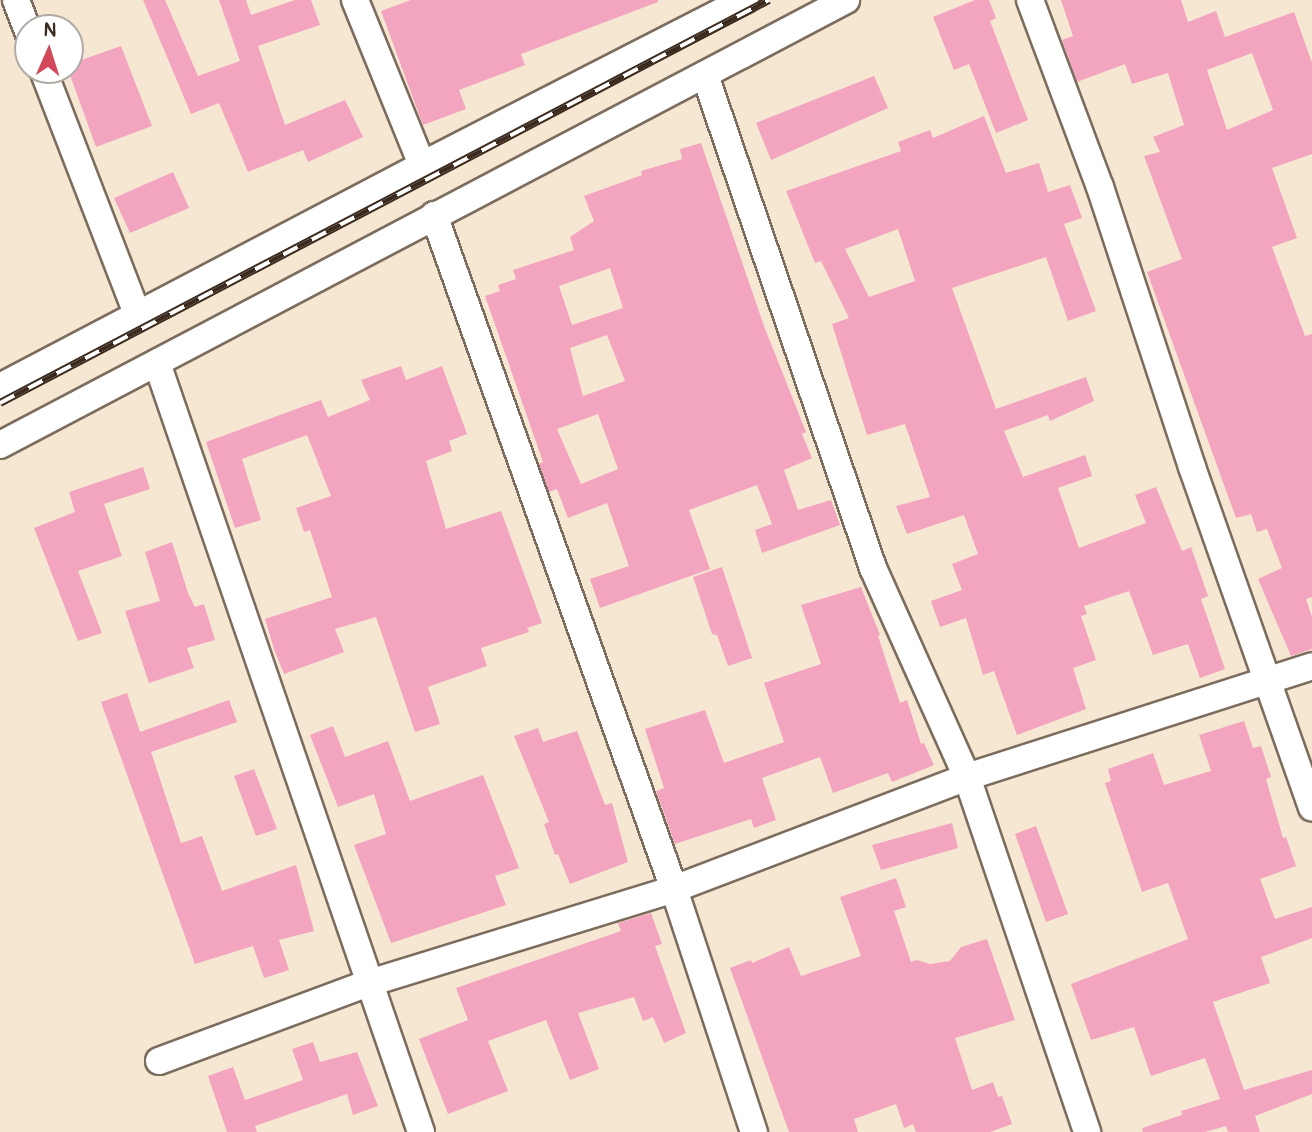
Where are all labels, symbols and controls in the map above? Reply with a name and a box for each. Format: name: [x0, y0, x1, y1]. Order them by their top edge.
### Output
north arrow: [14, 14, 84, 84]
text: N: [43, 18, 57, 42]

